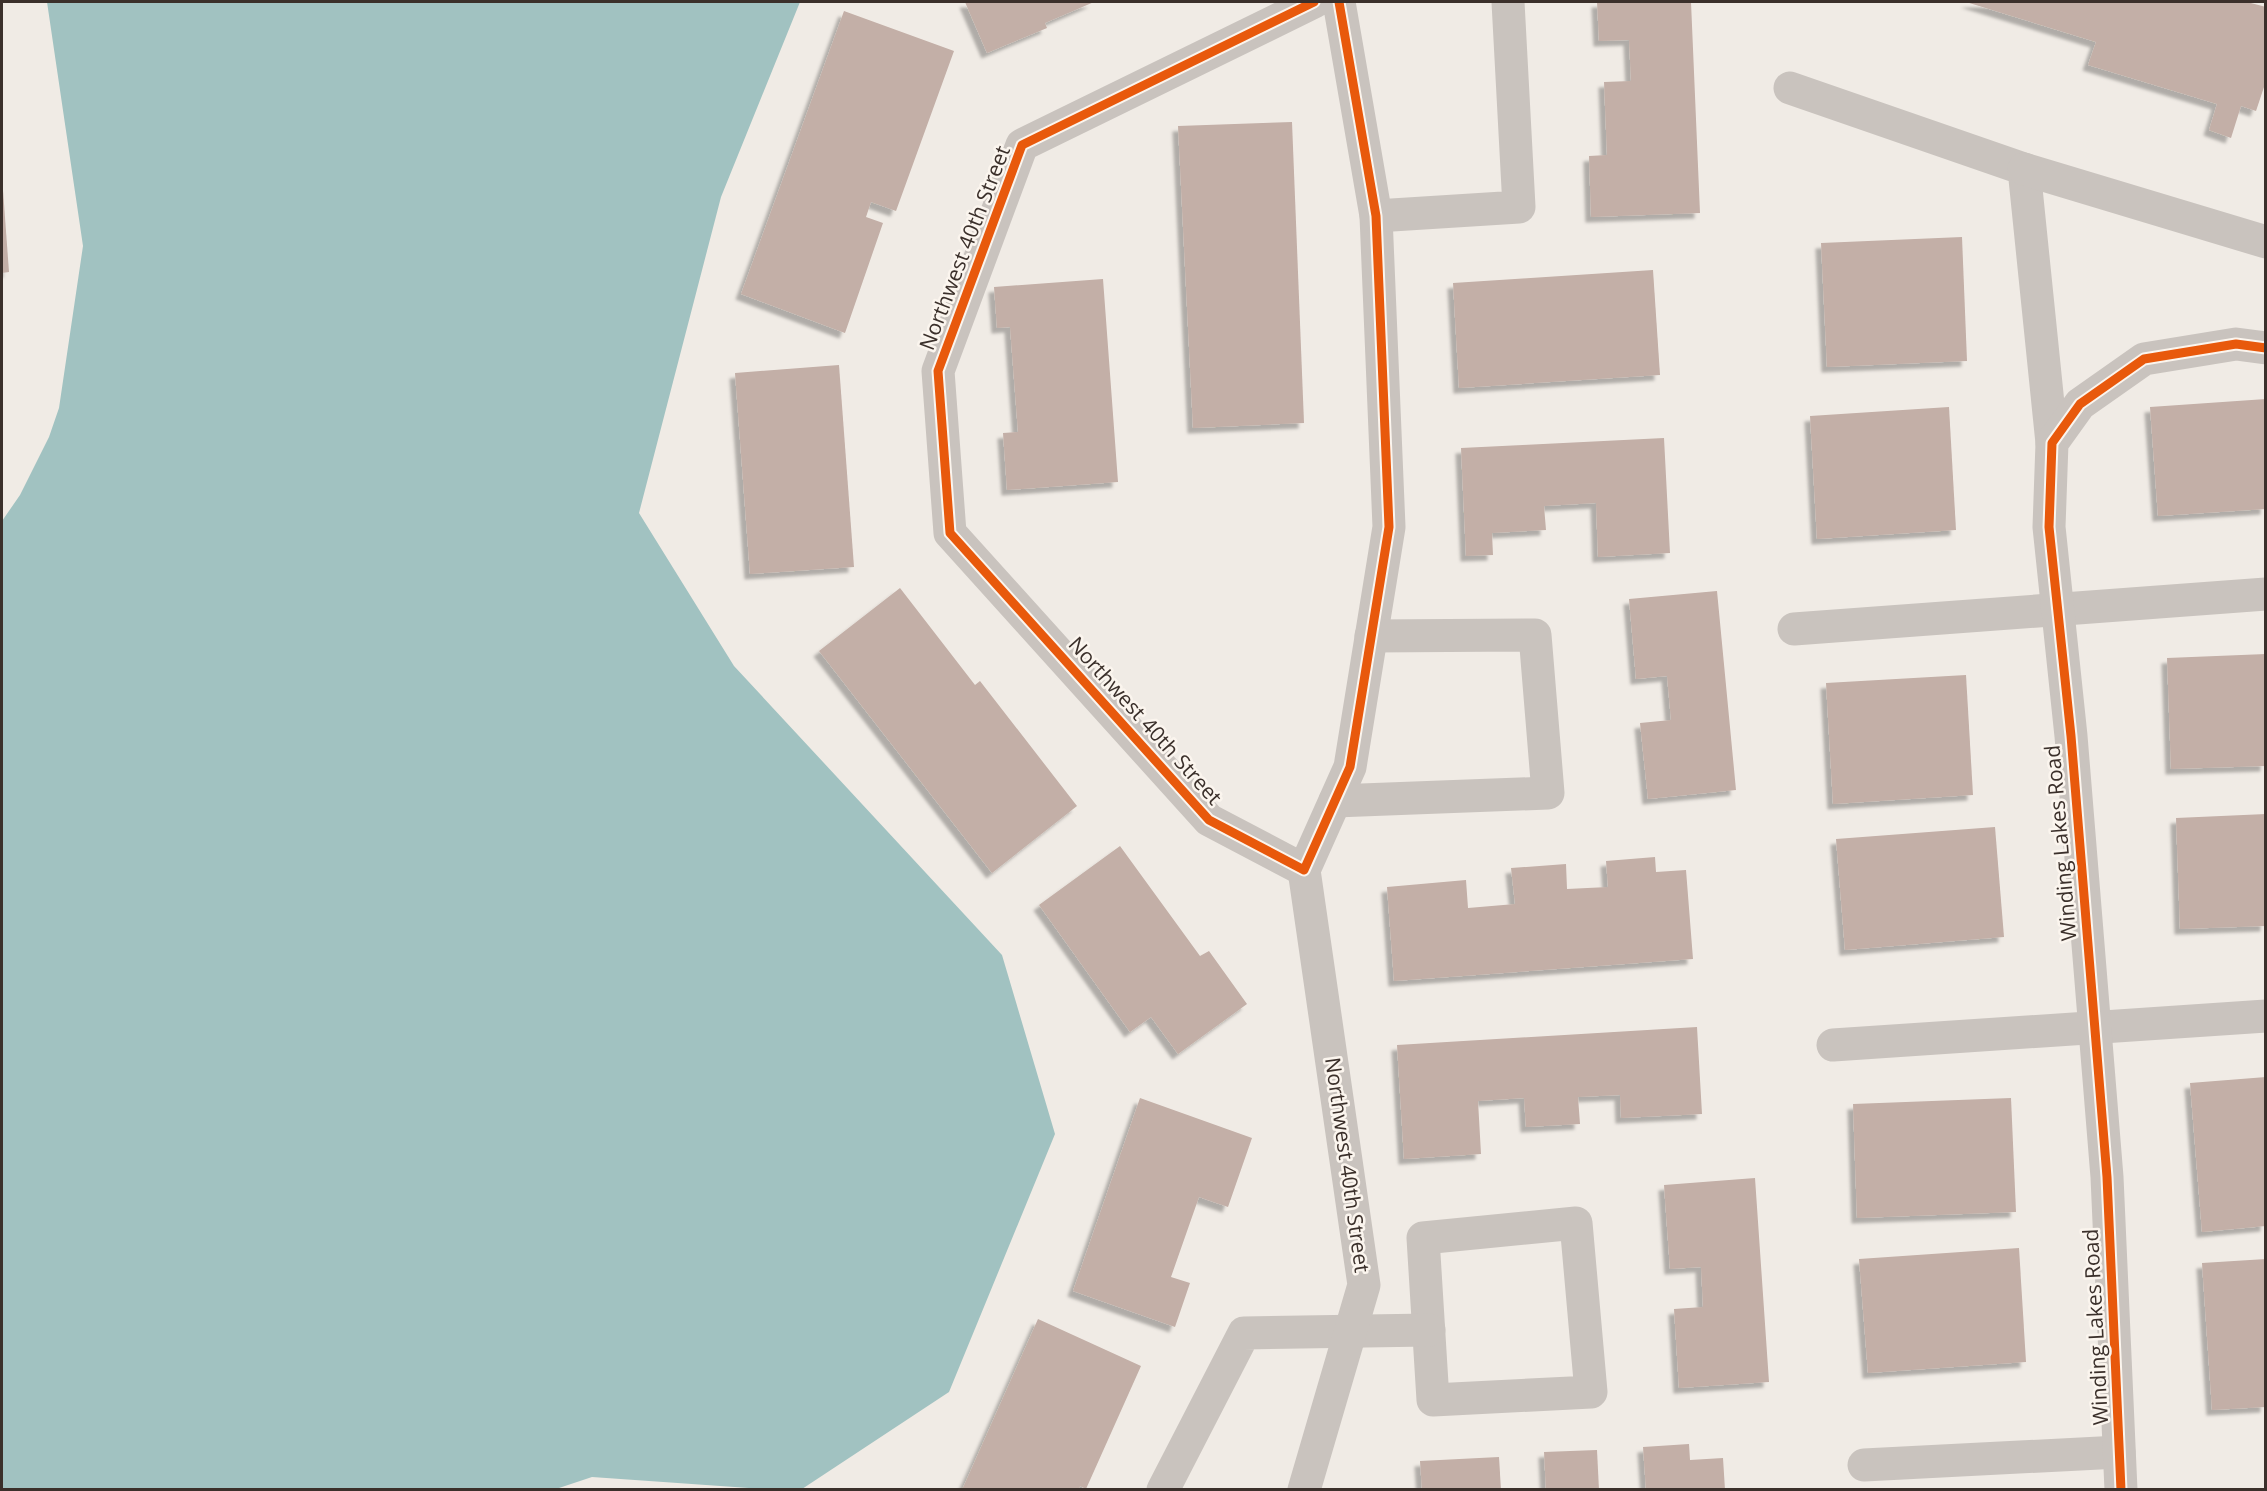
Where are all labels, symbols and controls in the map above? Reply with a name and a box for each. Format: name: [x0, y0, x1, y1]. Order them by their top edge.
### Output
street label: Northwest 40th Street: [912, 141, 1016, 354]
street label: Northwest 40th Street: [1063, 630, 1229, 810]
street label: Winding Lakes Road: [2037, 744, 2083, 942]
street label: Northwest 40th Street: [1319, 1056, 1377, 1274]
street label: Winding Lakes Road: [2076, 1228, 2114, 1426]

